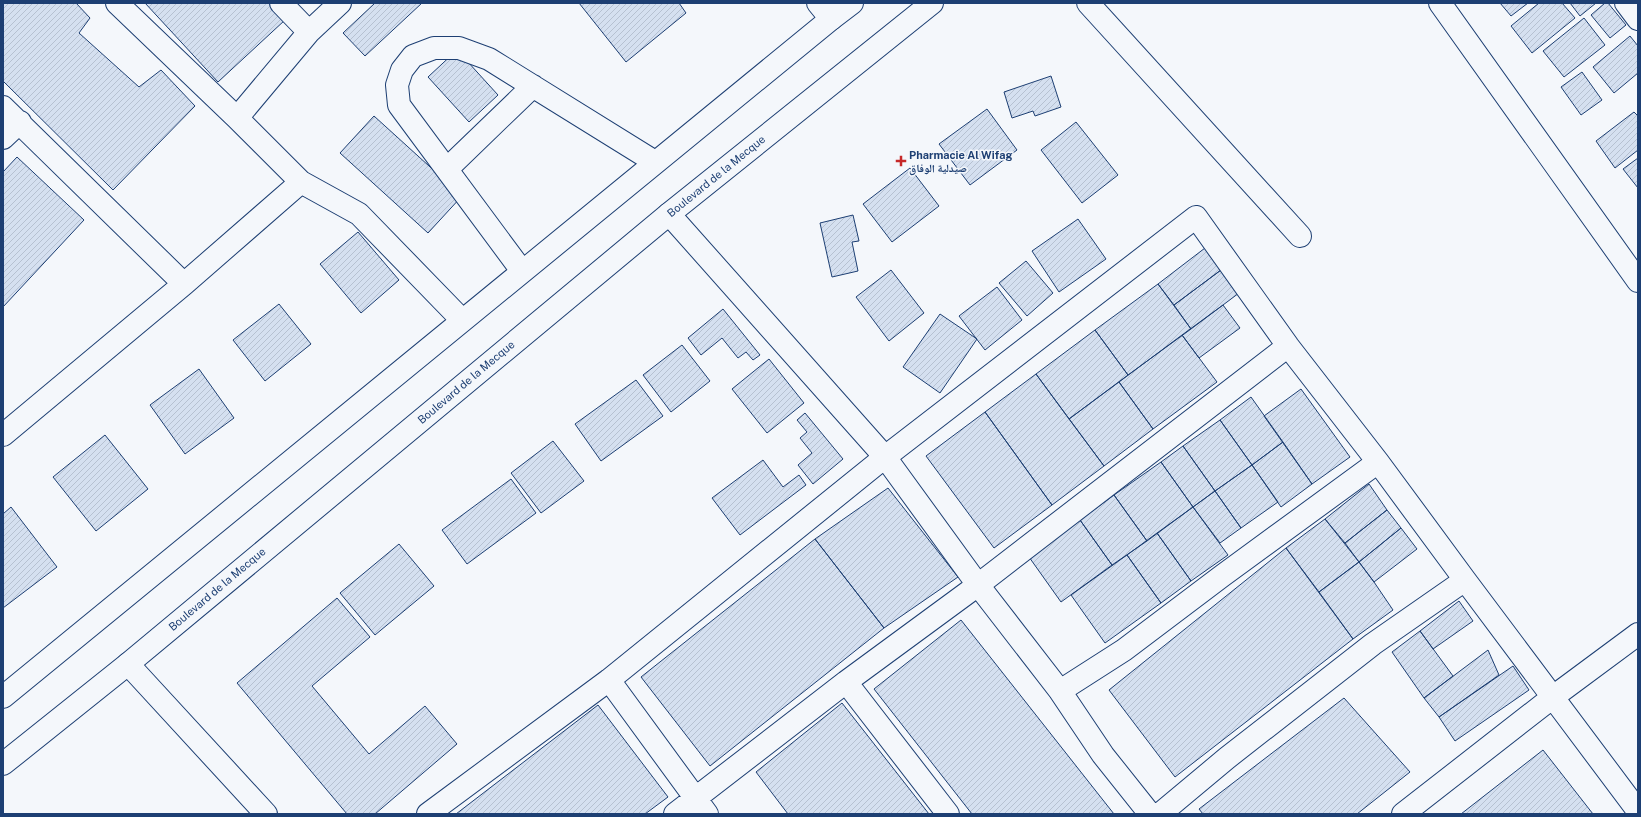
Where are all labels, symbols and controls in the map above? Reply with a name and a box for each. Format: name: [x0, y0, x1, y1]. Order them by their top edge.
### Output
street label: Boulevard de la Mecque: [665, 133, 767, 219]
place label: Pharmacie Al Wifag صيدلية الوفاق: [909, 149, 1012, 176]
marker: Pharmacie Al Wifag صيدلية الوفاق: [896, 156, 906, 166]
street label: Boulevard de la Mecque: [415, 338, 517, 426]
street label: Boulevard de la Mecque: [166, 545, 268, 633]

